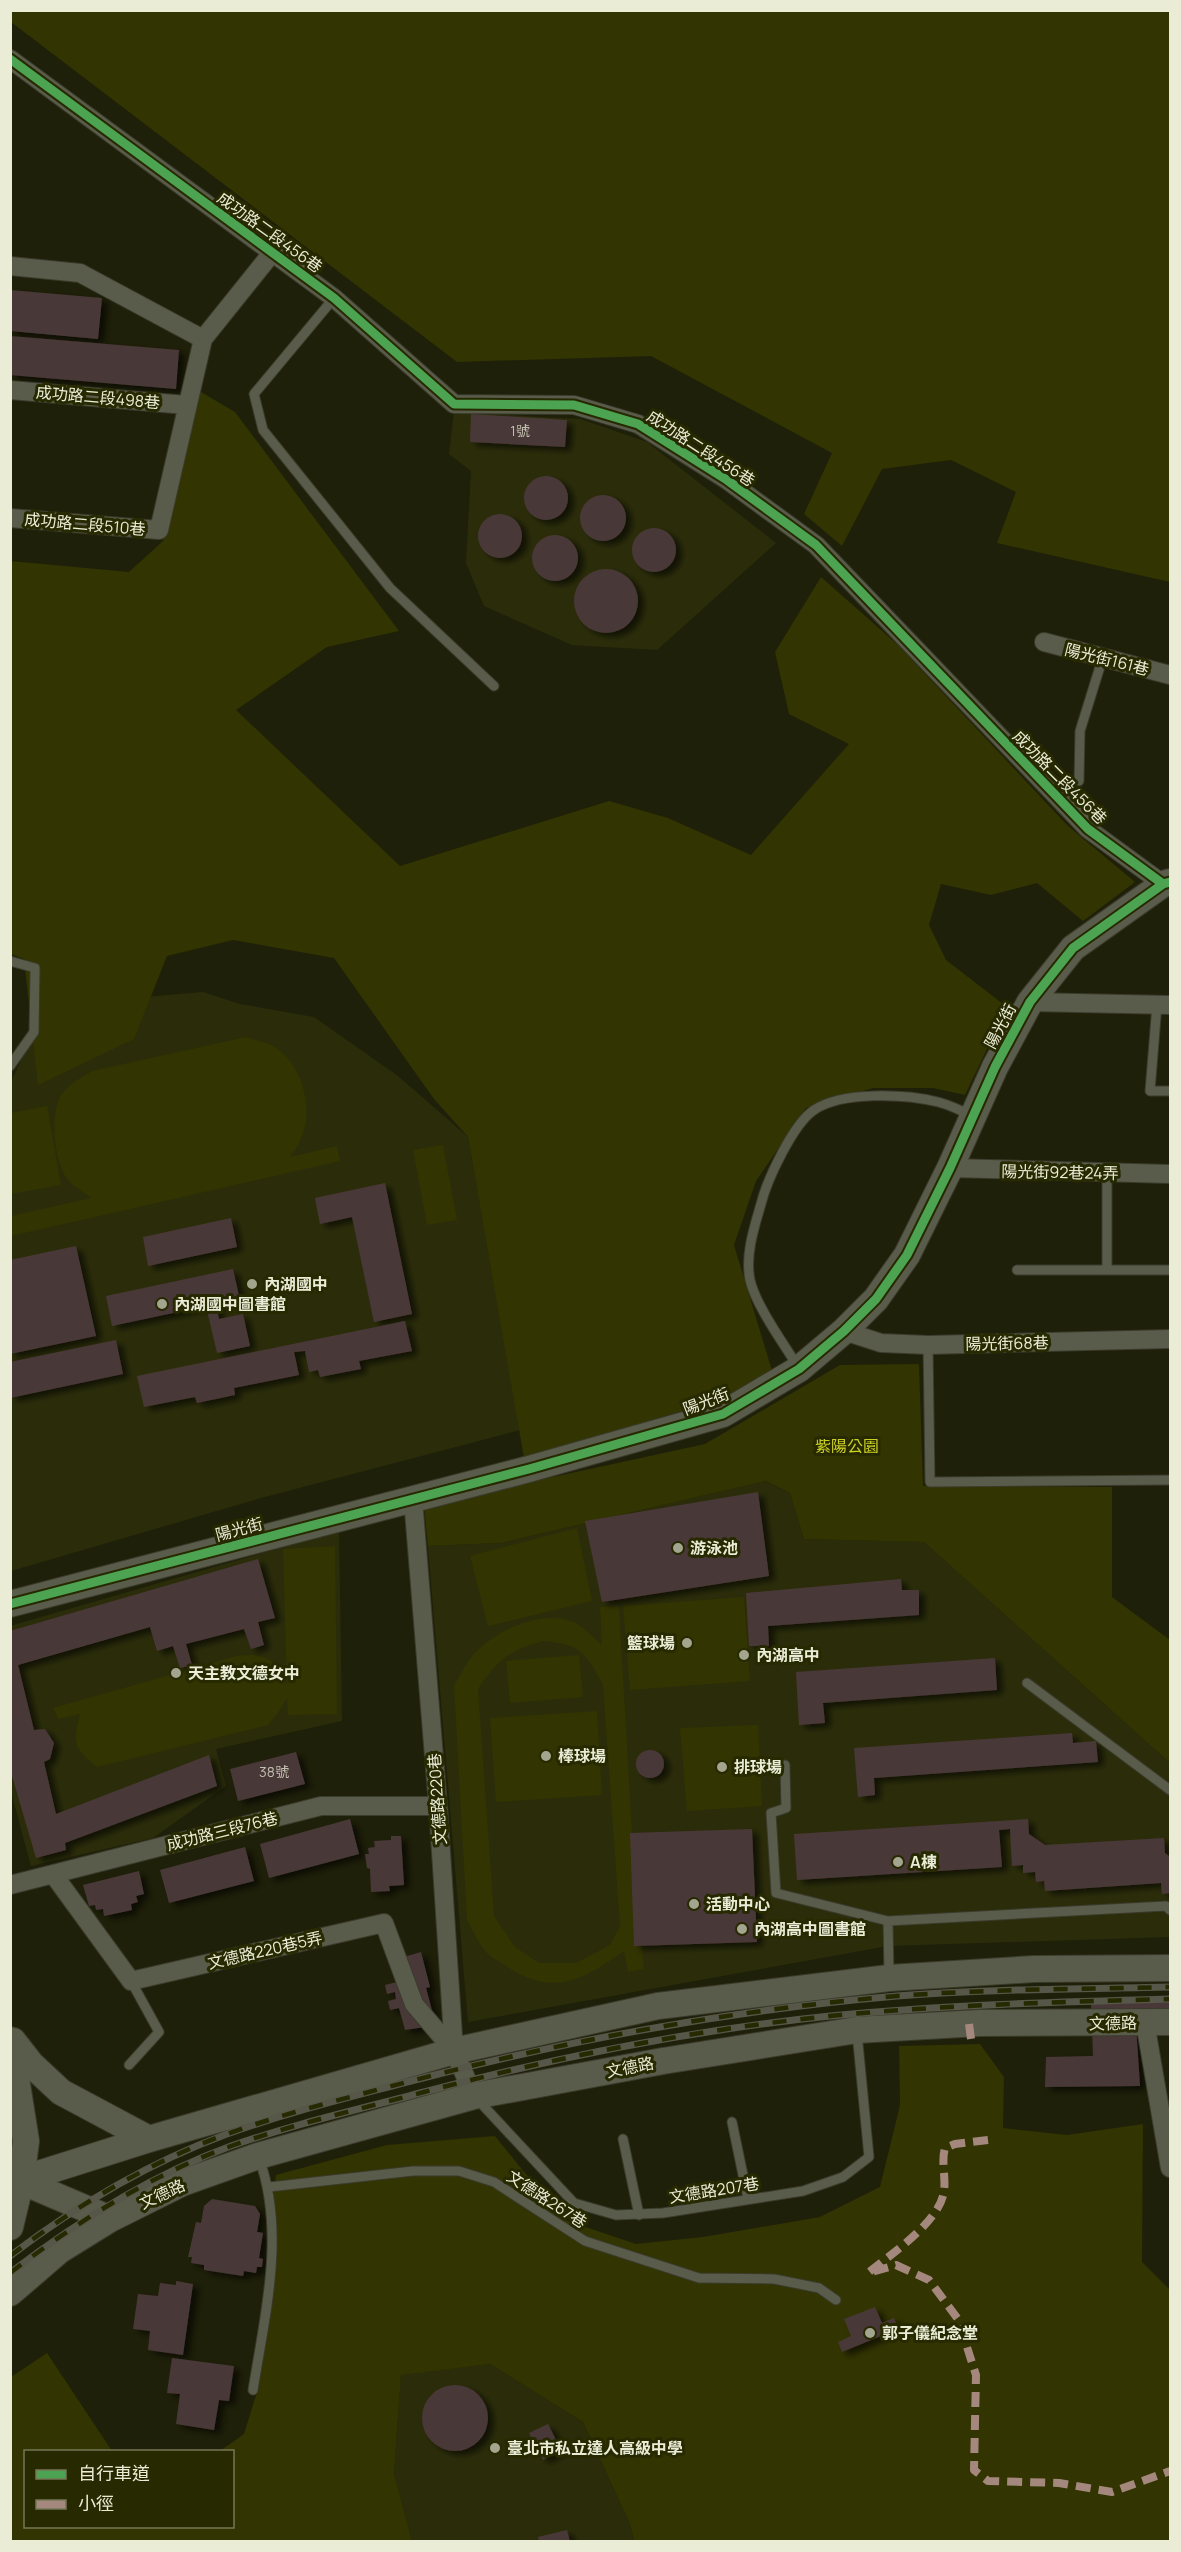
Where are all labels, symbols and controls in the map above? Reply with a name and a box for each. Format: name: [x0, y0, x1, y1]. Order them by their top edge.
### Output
street label: 成功路二段456巷: [213, 186, 327, 278]
street label: 成功路二段498巷: [35, 381, 161, 413]
street label: 成功路二段456巷: [643, 405, 759, 491]
house number: 1號: [510, 421, 530, 440]
street label: 成功路二段510巷: [24, 508, 146, 540]
street label: 陽光街161巷: [1063, 638, 1151, 680]
street label: 成功路二段456巷: [1008, 725, 1112, 829]
street label: 陽光街: [979, 1000, 1021, 1052]
street label: 陽光街92巷24弄: [1001, 1160, 1119, 1184]
place label: 內湖國中: [264, 1273, 328, 1295]
marker: 內湖國中: [245, 1277, 259, 1291]
place label: 內湖國中圖書館: [174, 1293, 286, 1315]
marker: 內湖國中圖書館: [155, 1297, 169, 1311]
street label: 陽光街68巷: [965, 1331, 1049, 1355]
street label: 陽光街: [680, 1382, 732, 1420]
park label: 紫陽公園: [815, 1435, 879, 1457]
street label: 陽光街: [213, 1512, 265, 1546]
place label: 游泳池: [690, 1537, 738, 1559]
marker: 游泳池: [671, 1541, 685, 1555]
place label: 籃球場: [627, 1632, 675, 1654]
marker: 籃球場: [680, 1636, 694, 1650]
place label: 內湖高中: [756, 1644, 820, 1666]
marker: 內湖高中: [737, 1648, 751, 1662]
place label: 天主教文德女中: [188, 1662, 300, 1684]
marker: 天主教文德女中: [169, 1666, 183, 1680]
place label: 棒球場: [558, 1745, 606, 1767]
marker: 棒球場: [539, 1749, 553, 1763]
street label: 文德路220巷: [423, 1752, 451, 1846]
place label: 排球場: [734, 1756, 782, 1778]
marker: 排球場: [715, 1760, 729, 1774]
house number: 38號: [259, 1762, 289, 1781]
street label: 成功路三段76巷: [164, 1807, 280, 1855]
place label: A棟: [910, 1851, 937, 1873]
marker: A棟: [891, 1855, 905, 1869]
place label: 活動中心: [706, 1893, 770, 1915]
marker: 活動中心: [687, 1897, 701, 1911]
place label: 內湖高中圖書館: [754, 1918, 866, 1940]
marker: 內湖高中圖書館: [735, 1922, 749, 1936]
street label: 文德路220巷5弄: [205, 1926, 325, 1974]
street label: 文德路: [1089, 2012, 1137, 2034]
street label: 文德路: [604, 2052, 656, 2082]
street label: 文德路267巷: [503, 2165, 591, 2233]
street label: 文德路207巷: [667, 2172, 761, 2208]
street label: 文德路: [136, 2174, 188, 2214]
place label: 郭子儀紀念堂: [882, 2322, 978, 2344]
marker: 郭子儀紀念堂: [863, 2326, 877, 2340]
place label: 臺北市私立達人高級中學: [507, 2437, 683, 2459]
marker: 臺北市私立達人高級中學: [488, 2441, 502, 2455]
legend: [24, 2450, 234, 2528]
text: 自行車道: [78, 2461, 150, 2485]
text: 小徑: [78, 2491, 114, 2515]

